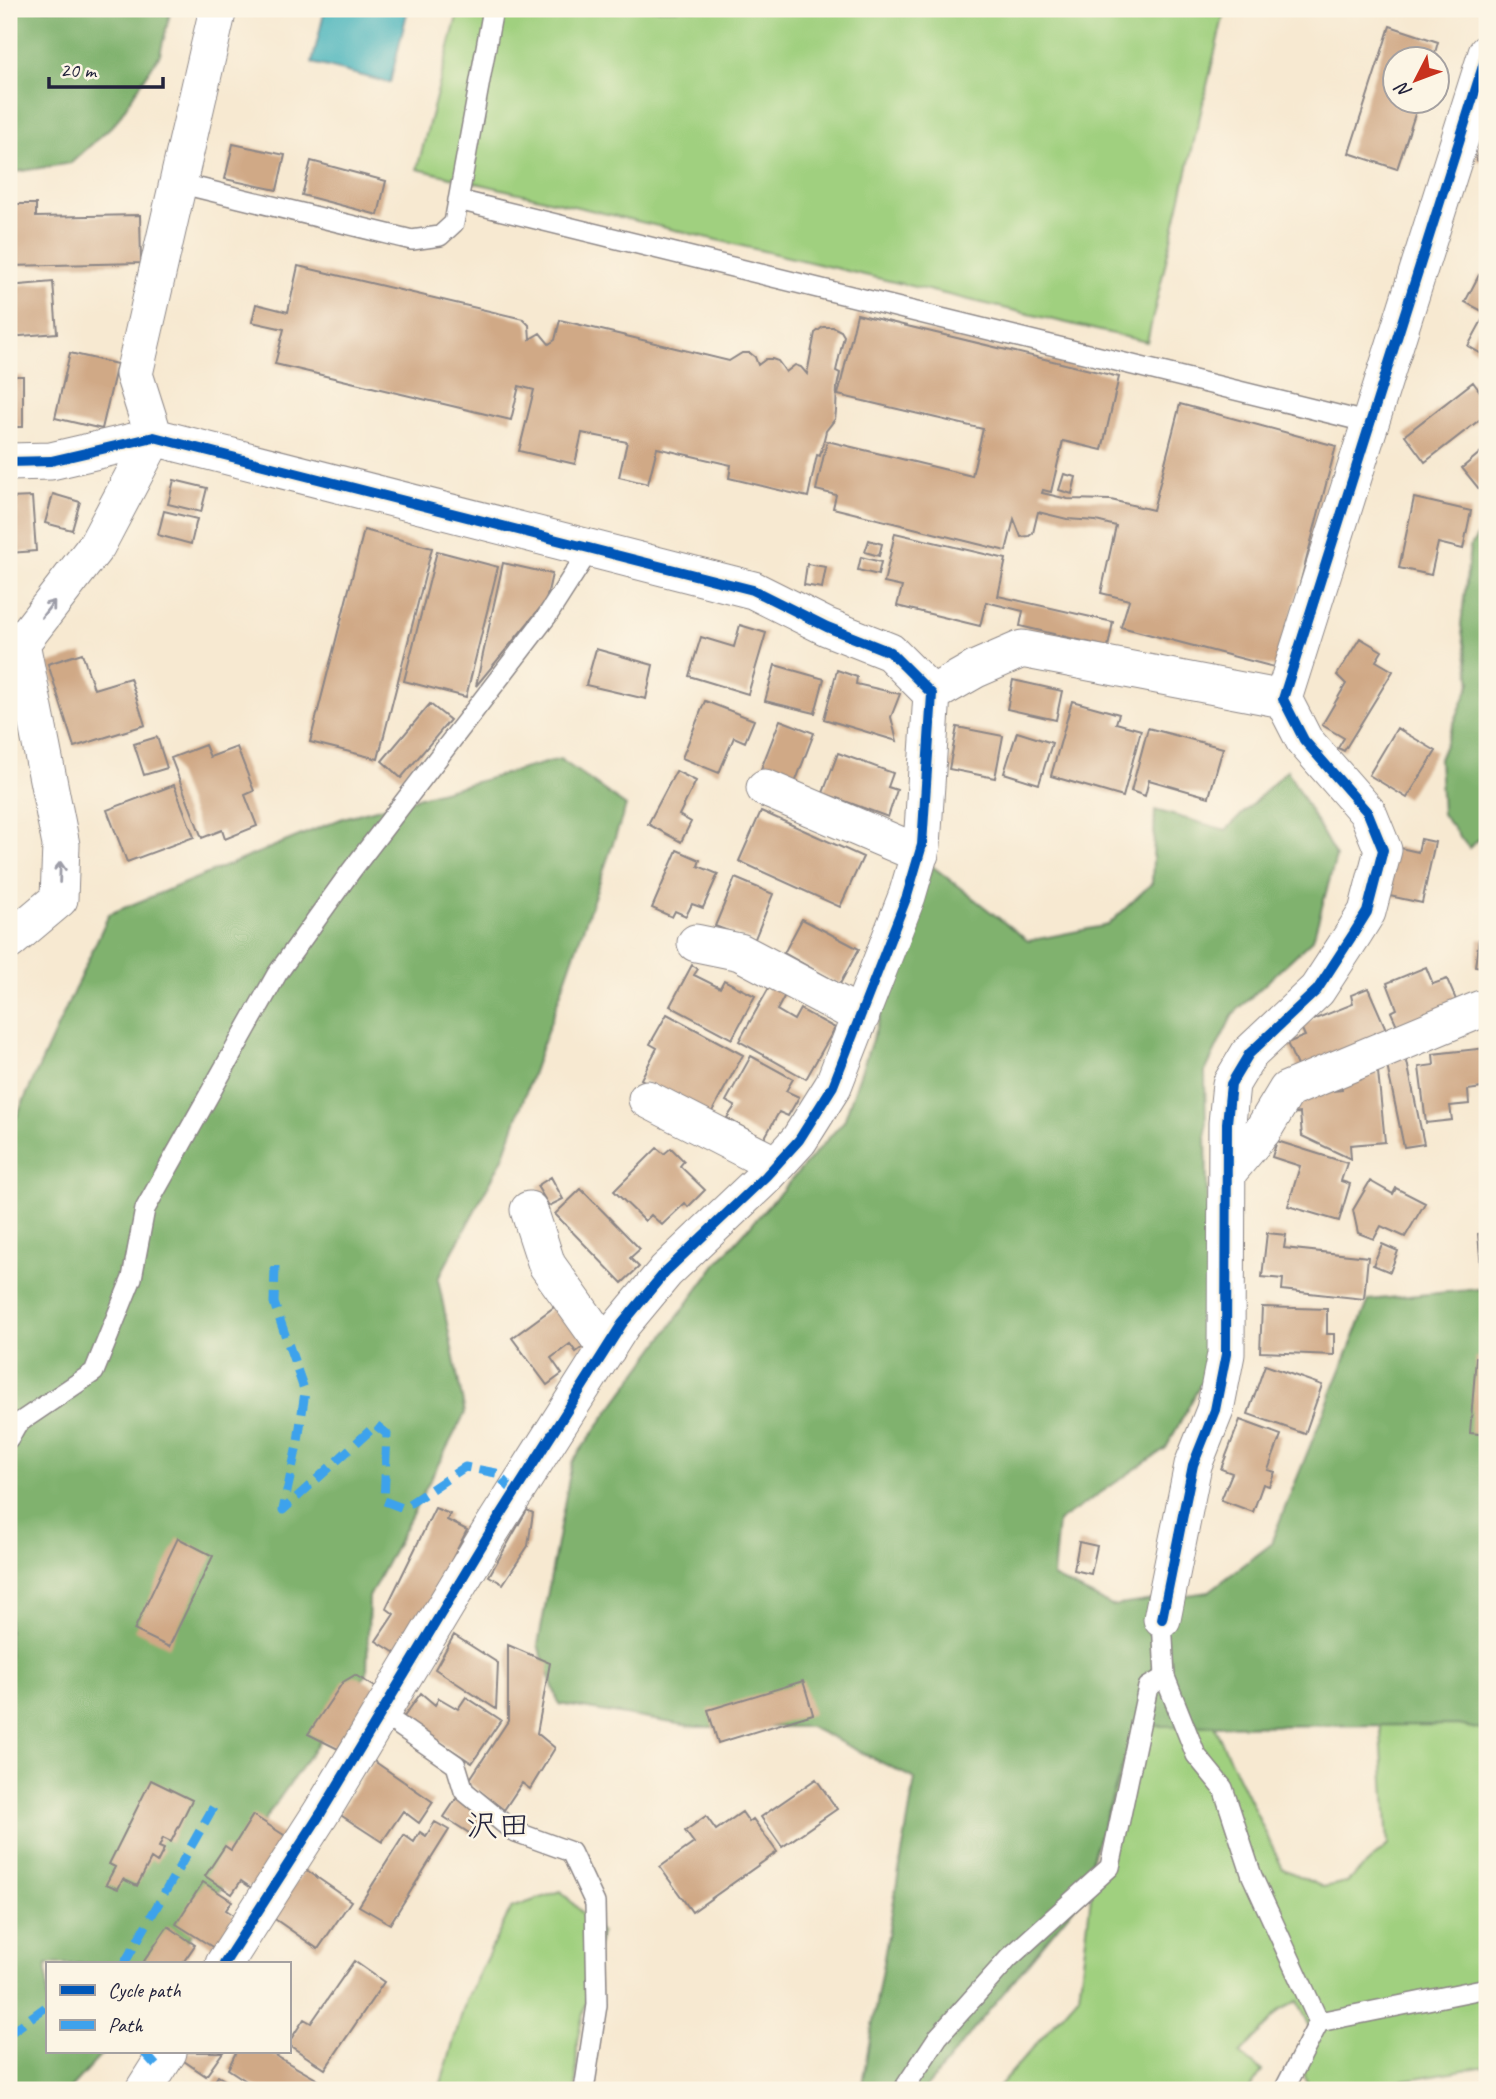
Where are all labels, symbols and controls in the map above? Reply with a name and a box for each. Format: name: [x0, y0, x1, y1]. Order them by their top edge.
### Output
scale bar: [49, 46, 163, 90]
north arrow: [1380, 46, 1450, 116]
text: 20 m: [60, 57, 98, 83]
text: N: [1389, 76, 1417, 103]
one-way arrow: [40, 600, 55, 618]
one-way arrow: [53, 861, 67, 884]
district label: 沢田: [466, 1805, 530, 1846]
legend: [46, 1962, 290, 2054]
text: Cycle path: [108, 1977, 181, 2003]
text: Path: [108, 2012, 144, 2038]

